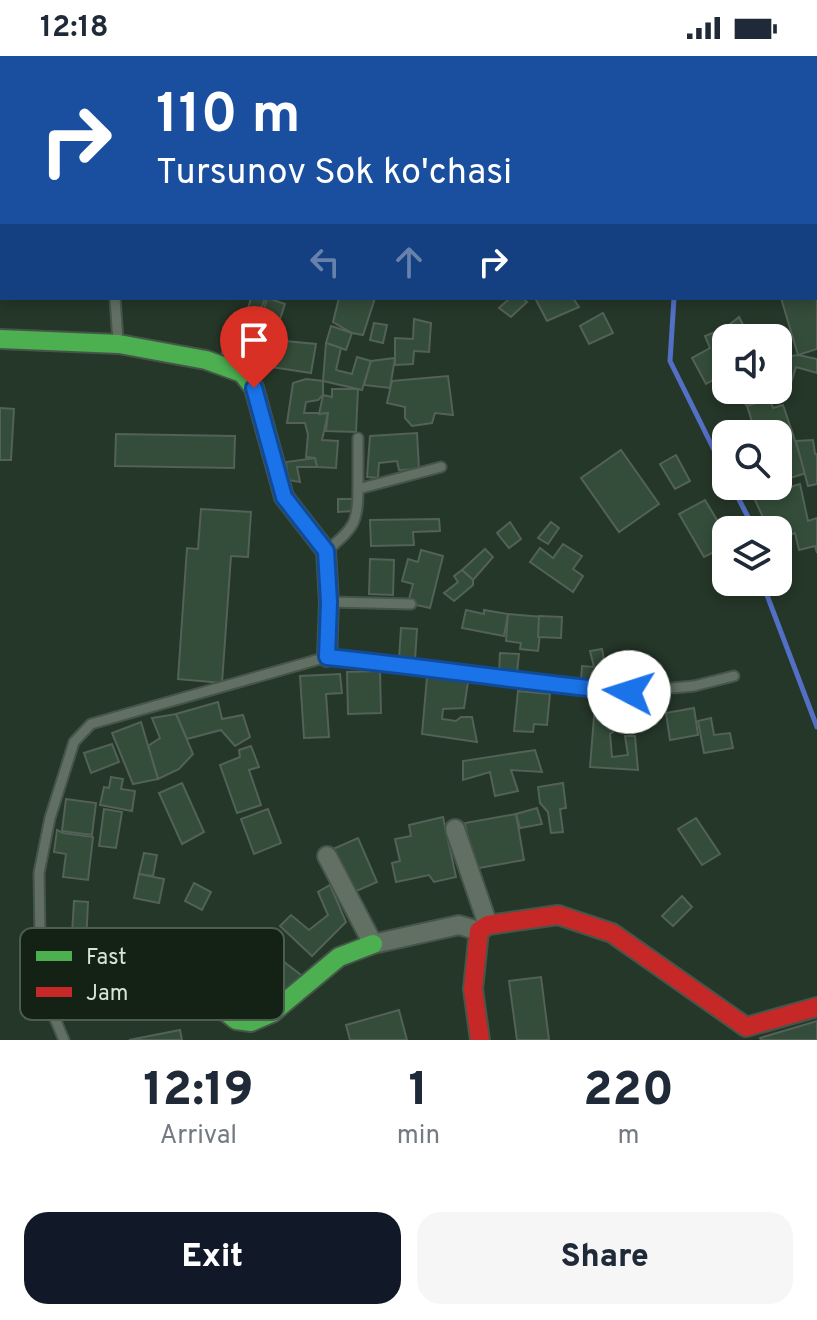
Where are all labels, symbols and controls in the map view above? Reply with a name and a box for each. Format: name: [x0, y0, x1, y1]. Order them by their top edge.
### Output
text: 12:18: [40, 10, 109, 47]
text: 110 m: [156, 82, 301, 152]
icon: right: [24, 88, 128, 192]
text: Tursunov Sok ko'chasi: [156, 151, 512, 197]
icon: left: [303, 240, 347, 284]
icon: ahead: [387, 240, 431, 284]
icon: right: [471, 240, 515, 284]
pin: [220, 306, 288, 388]
icon: arrive: [232, 318, 276, 362]
map controls: [712, 324, 792, 596]
button: sound: [712, 324, 792, 404]
button: search: [712, 420, 792, 500]
button: layers: [712, 516, 792, 596]
position arrow: [587, 650, 671, 734]
legend: [20, 928, 284, 1020]
text: Fast: [86, 945, 127, 972]
text: Jam: [86, 981, 129, 1008]
text: 12:19: [143, 1062, 254, 1122]
text: 1: [409, 1062, 428, 1122]
text: 220: [583, 1062, 674, 1122]
text: Arrival: [160, 1120, 237, 1153]
text: min: [397, 1120, 440, 1153]
text: m: [618, 1120, 640, 1153]
button: Exit: [24, 1212, 401, 1304]
button: Share: [417, 1212, 793, 1304]

